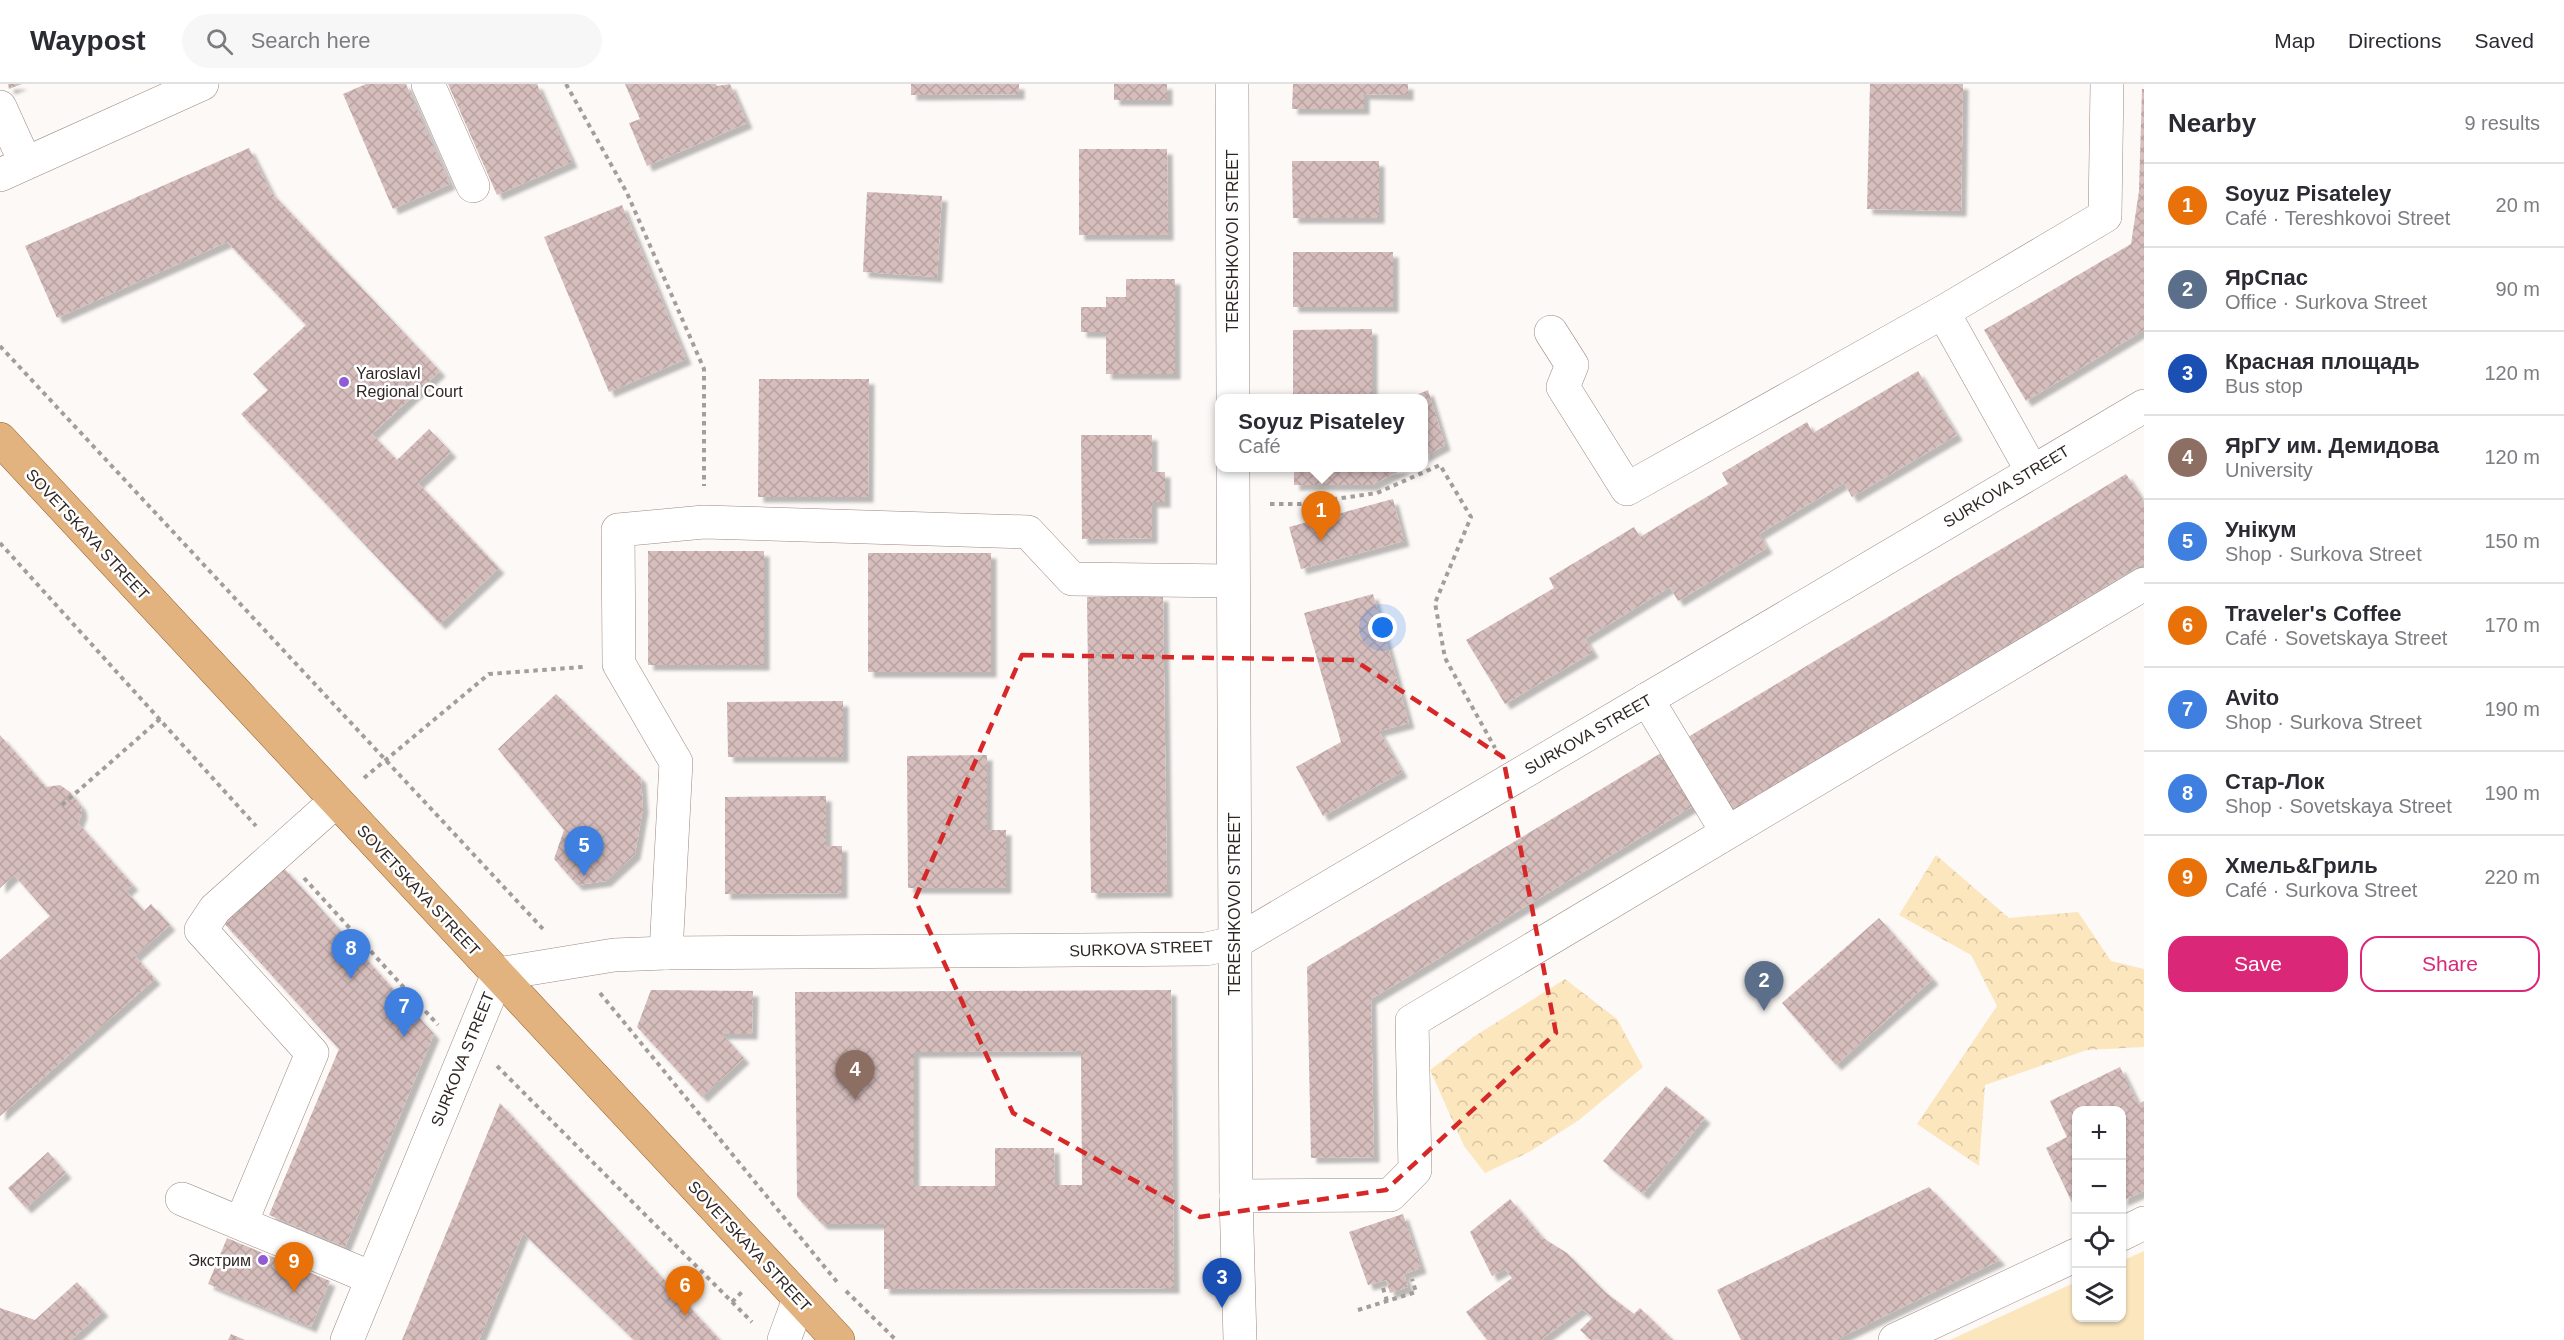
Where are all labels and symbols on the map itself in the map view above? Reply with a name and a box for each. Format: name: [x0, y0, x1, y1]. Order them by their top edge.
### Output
street label: TERESHKOVOI STREET: [1224, 149, 1241, 333]
place label: Yaroslavl Regional Court: [356, 365, 463, 400]
marker: Yaroslavl Regional Court: [337, 375, 351, 389]
street label: SURKOVA STREET: [1940, 442, 2072, 531]
street label: SOVETSKAYA STREET: [23, 466, 153, 603]
pin: 1: [1302, 492, 1340, 541]
your location: [1368, 613, 1397, 642]
street label: SURKOVA STREET: [1522, 691, 1655, 778]
street label: TERESHKOVOI STREET: [1226, 812, 1243, 996]
street label: SOVETSKAYA STREET: [354, 822, 484, 959]
pin: 5: [564, 826, 604, 876]
pin: 8: [332, 930, 370, 979]
street label: SURKOVA STREET: [1069, 937, 1213, 960]
pin: 2: [1744, 962, 1784, 1011]
pin: 7: [384, 988, 424, 1037]
street label: SURKOVA STREET: [428, 989, 497, 1129]
pin: 4: [836, 1050, 874, 1100]
street label: SOVETSKAYA STREET: [685, 1178, 815, 1315]
pin: 9: [274, 1242, 314, 1292]
place label: Экстрим: [188, 1252, 251, 1269]
marker: Экстрим: [256, 1253, 270, 1267]
pin: 3: [1202, 1258, 1242, 1308]
pin: 6: [666, 1266, 704, 1316]

